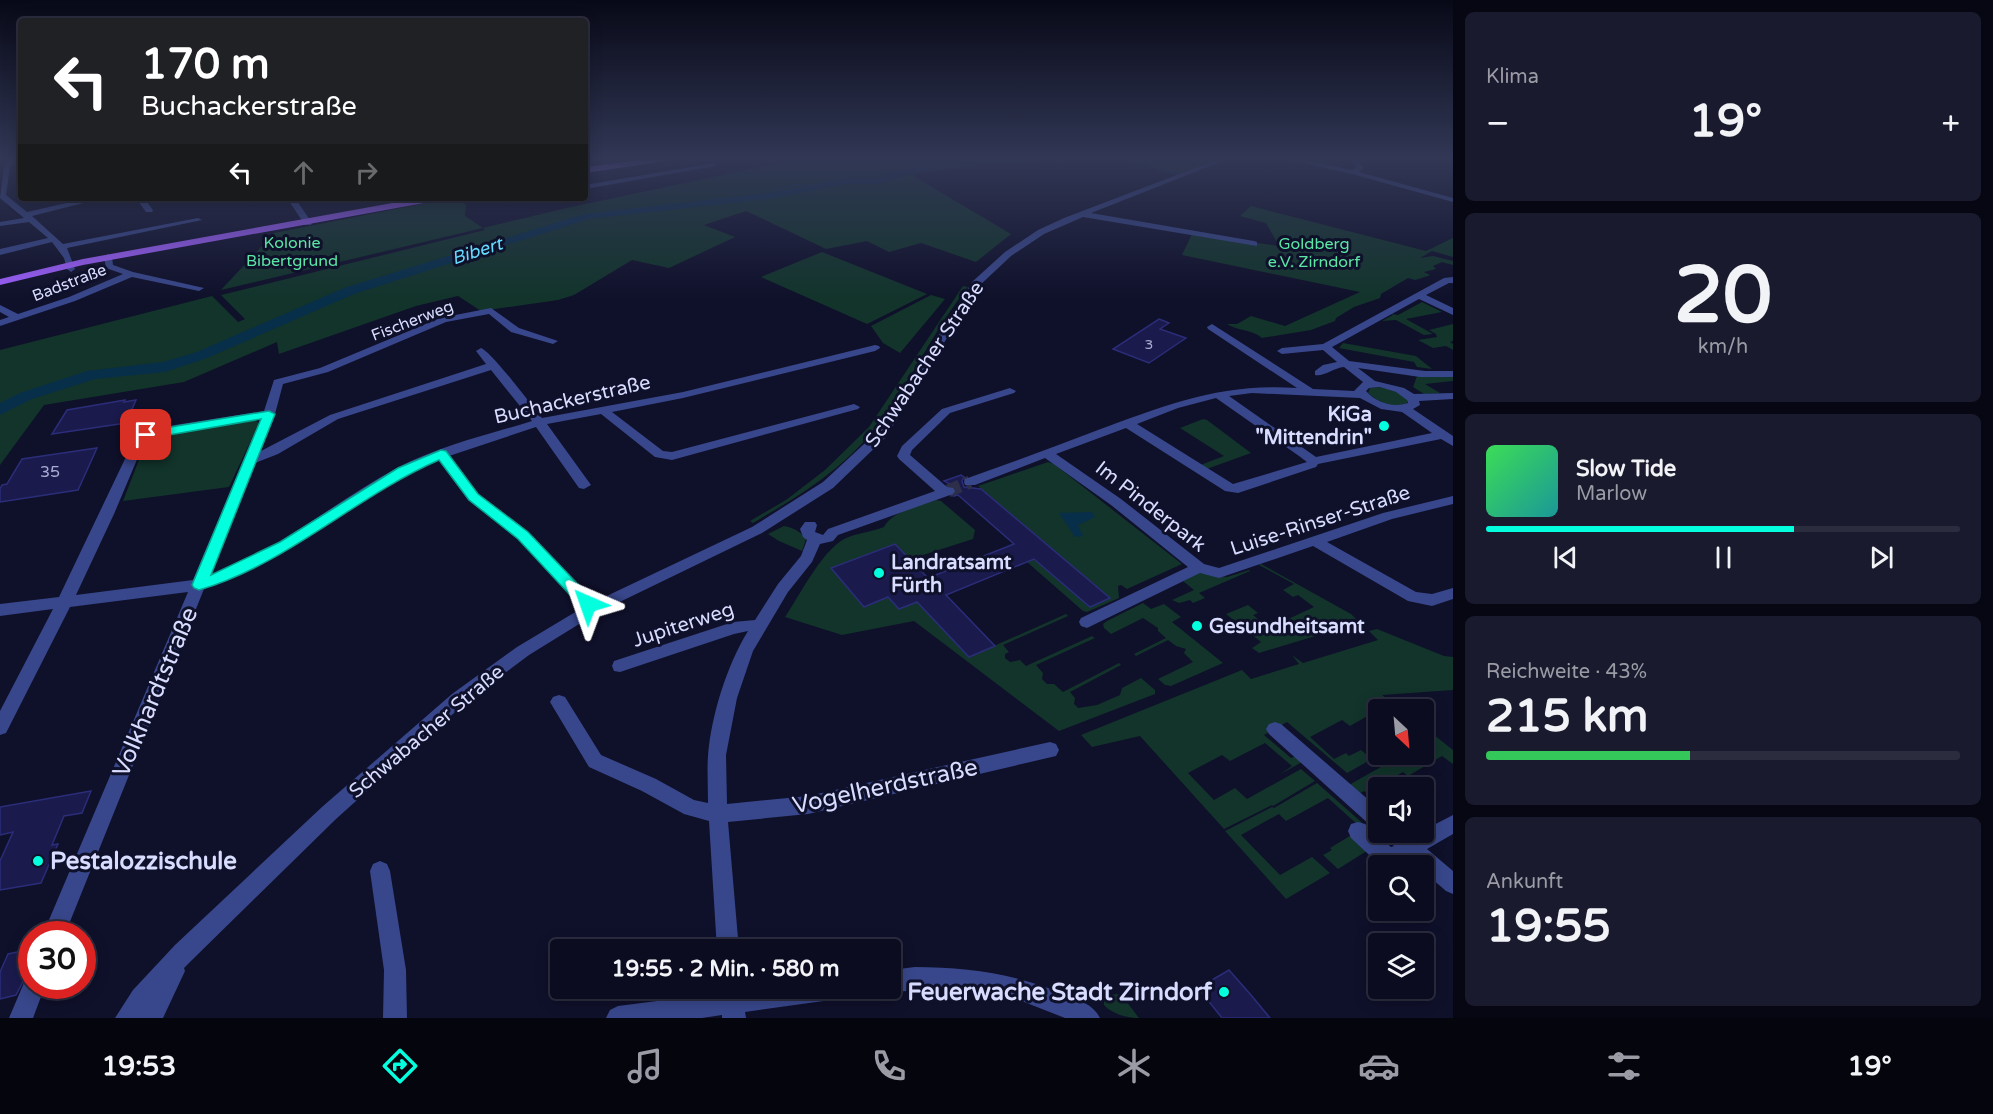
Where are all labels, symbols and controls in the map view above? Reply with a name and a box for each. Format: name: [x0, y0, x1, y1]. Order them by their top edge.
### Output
text: 170 m: [141, 39, 270, 90]
icon: left: [42, 42, 120, 120]
text: Klima: [1486, 65, 1539, 89]
text: Buchackerstraße: [141, 90, 357, 123]
text: 19°: [1689, 95, 1762, 149]
text: −: [1486, 104, 1510, 143]
text: +: [1941, 104, 1960, 143]
icon: left: [224, 156, 257, 189]
icon: ahead: [287, 156, 320, 189]
icon: right: [350, 156, 383, 189]
water label: Bibert: [449, 232, 507, 270]
park label: Kolonie Bibertgrund: [246, 233, 338, 271]
park label: Goldberg e.V. Zirndorf: [1268, 234, 1361, 272]
text: 20: [1674, 249, 1772, 343]
street label: Badstraße: [29, 260, 109, 306]
street label: Schwabacher Straße: [860, 277, 989, 452]
street label: Fischerweg: [368, 296, 456, 346]
text: km/h: [1698, 335, 1748, 359]
house number: 3: [1145, 336, 1153, 353]
street label: Buchackerstraße: [492, 370, 653, 430]
place label: KiGa "Mittendrin": [1255, 403, 1372, 450]
pin: [120, 409, 171, 460]
icon: arrive: [129, 418, 162, 451]
marker: KiGa "Mittendrin": [1377, 419, 1391, 433]
street label: Im Pinderpark: [1090, 456, 1210, 557]
text: Slow Tide: [1576, 456, 1676, 482]
house number: 35: [40, 462, 60, 482]
street label: Luise-Rinser-Straße: [1227, 481, 1413, 561]
text: Marlow: [1576, 482, 1647, 506]
icon: previous: [1549, 541, 1582, 574]
icon: pause: [1707, 541, 1740, 574]
icon: next: [1865, 541, 1898, 574]
place label: Landratsamt Fürth: [891, 551, 1012, 598]
marker: Landratsamt Fürth: [872, 566, 886, 580]
position arrow: [556, 572, 620, 636]
street label: Jupiterweg: [630, 597, 737, 653]
street label: Volkhardtstraße: [107, 603, 204, 781]
place label: Gesundheitsamt: [1209, 615, 1365, 639]
marker: Gesundheitsamt: [1190, 619, 1204, 633]
street label: Schwabacher Straße: [344, 660, 509, 804]
text: Reichweite · 43%: [1486, 660, 1647, 684]
text: 215 km: [1486, 690, 1648, 744]
north arrow: [1368, 699, 1434, 765]
map controls: [1368, 699, 1434, 999]
street label: Vogelherdstraße: [790, 753, 980, 820]
button: sound: [1368, 777, 1434, 843]
place label: Pestalozzischule: [50, 847, 237, 876]
marker: Pestalozzischule: [31, 854, 45, 868]
button: search: [1368, 855, 1434, 921]
text: Ankunft: [1486, 870, 1563, 894]
text: 19:55: [1486, 900, 1611, 954]
speed limit sign: 30: [18, 921, 96, 999]
button: layers: [1368, 933, 1434, 999]
text: 19:55 · 2 Min. · 580 m: [612, 956, 839, 982]
place label: Feuerwache Stadt Zirndorf: [907, 978, 1213, 1007]
marker: Feuerwache Stadt Zirndorf: [1217, 985, 1231, 999]
icon: directions: [379, 1045, 421, 1087]
icon: music: [624, 1045, 666, 1087]
icon: phone: [868, 1045, 910, 1087]
icon: climate: [1113, 1045, 1155, 1087]
icon: car: [1358, 1045, 1400, 1087]
icon: filters: [1603, 1045, 1645, 1087]
text: 19:53: [101, 1050, 176, 1083]
text: 19°: [1847, 1050, 1892, 1083]

